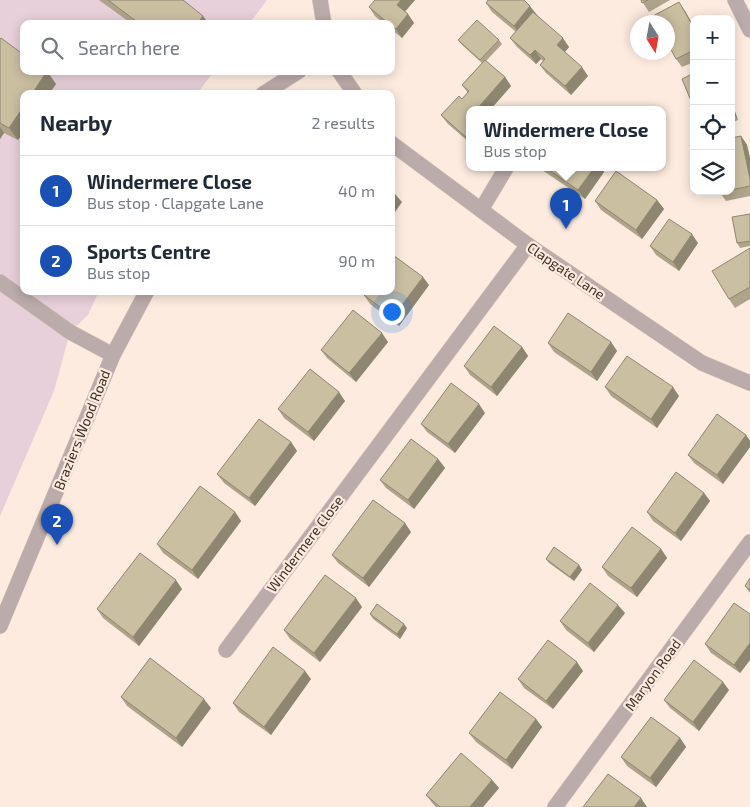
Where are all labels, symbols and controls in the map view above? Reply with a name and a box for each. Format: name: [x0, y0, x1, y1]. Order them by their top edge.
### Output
north arrow: [630, 15, 675, 60]
map controls: [690, 15, 735, 195]
button: +: [690, 15, 735, 60]
search box: [20, 20, 395, 75]
icon: search: [38, 34, 66, 62]
text: Search here: [78, 36, 180, 59]
button: −: [690, 60, 735, 105]
button: locate: [690, 105, 735, 150]
popup: [466, 106, 666, 171]
text: Nearby: [40, 110, 112, 135]
text: 2 results: [312, 113, 375, 132]
text: Windermere Close: [483, 118, 649, 141]
text: Bus stop: [483, 141, 547, 160]
button: layers: [690, 150, 735, 195]
text: Windermere Close: [87, 170, 252, 193]
text: 1: [53, 181, 59, 200]
text: 40 m: [338, 181, 375, 200]
pin: 1: [550, 188, 582, 229]
text: Bus stop · Clapgate Lane: [87, 193, 264, 212]
street label: Clapgate Lane: [524, 238, 608, 303]
text: Sports Centre: [87, 240, 211, 263]
text: 2: [51, 251, 61, 270]
text: 90 m: [339, 251, 375, 270]
text: Bus stop: [87, 263, 150, 282]
your location: [379, 299, 405, 325]
street label: Braziers Wood Road: [50, 367, 113, 492]
street label: Windermere Close: [263, 492, 346, 595]
pin: 2: [41, 504, 73, 545]
street label: Maryon Road: [621, 636, 684, 714]

